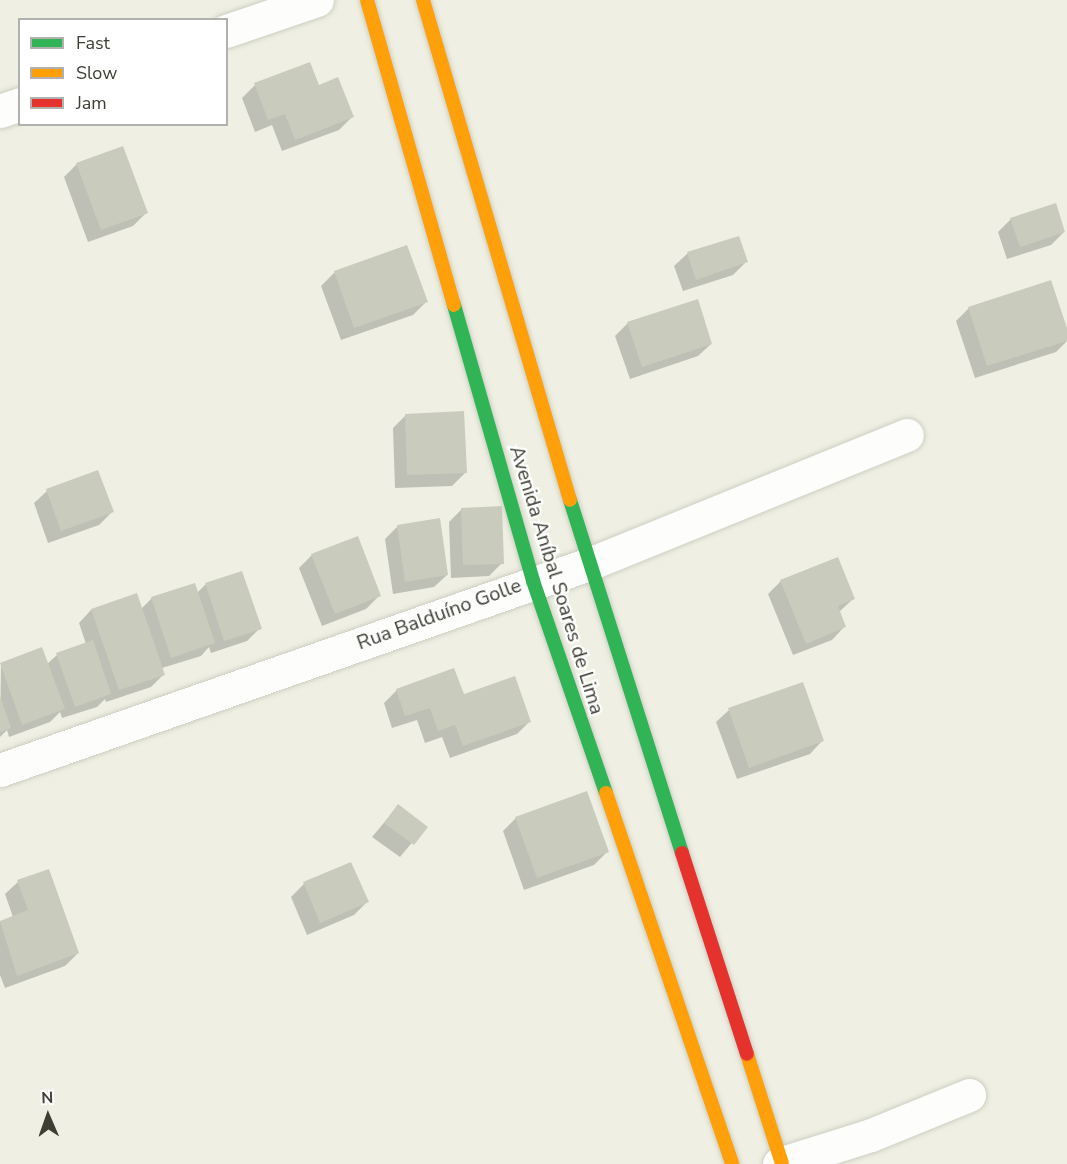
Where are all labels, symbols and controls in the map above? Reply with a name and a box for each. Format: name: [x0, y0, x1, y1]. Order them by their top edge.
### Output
legend: [18, 18, 228, 126]
text: Fast: [76, 31, 110, 55]
text: Slow: [76, 61, 117, 85]
text: Jam: [76, 91, 107, 115]
street label: Avenida Aníbal Soares de Lima: [505, 443, 609, 717]
street label: Rua Balduíno Golle: [353, 573, 525, 655]
north arrow: [18, 1086, 78, 1146]
text: N: [41, 1087, 54, 1109]

